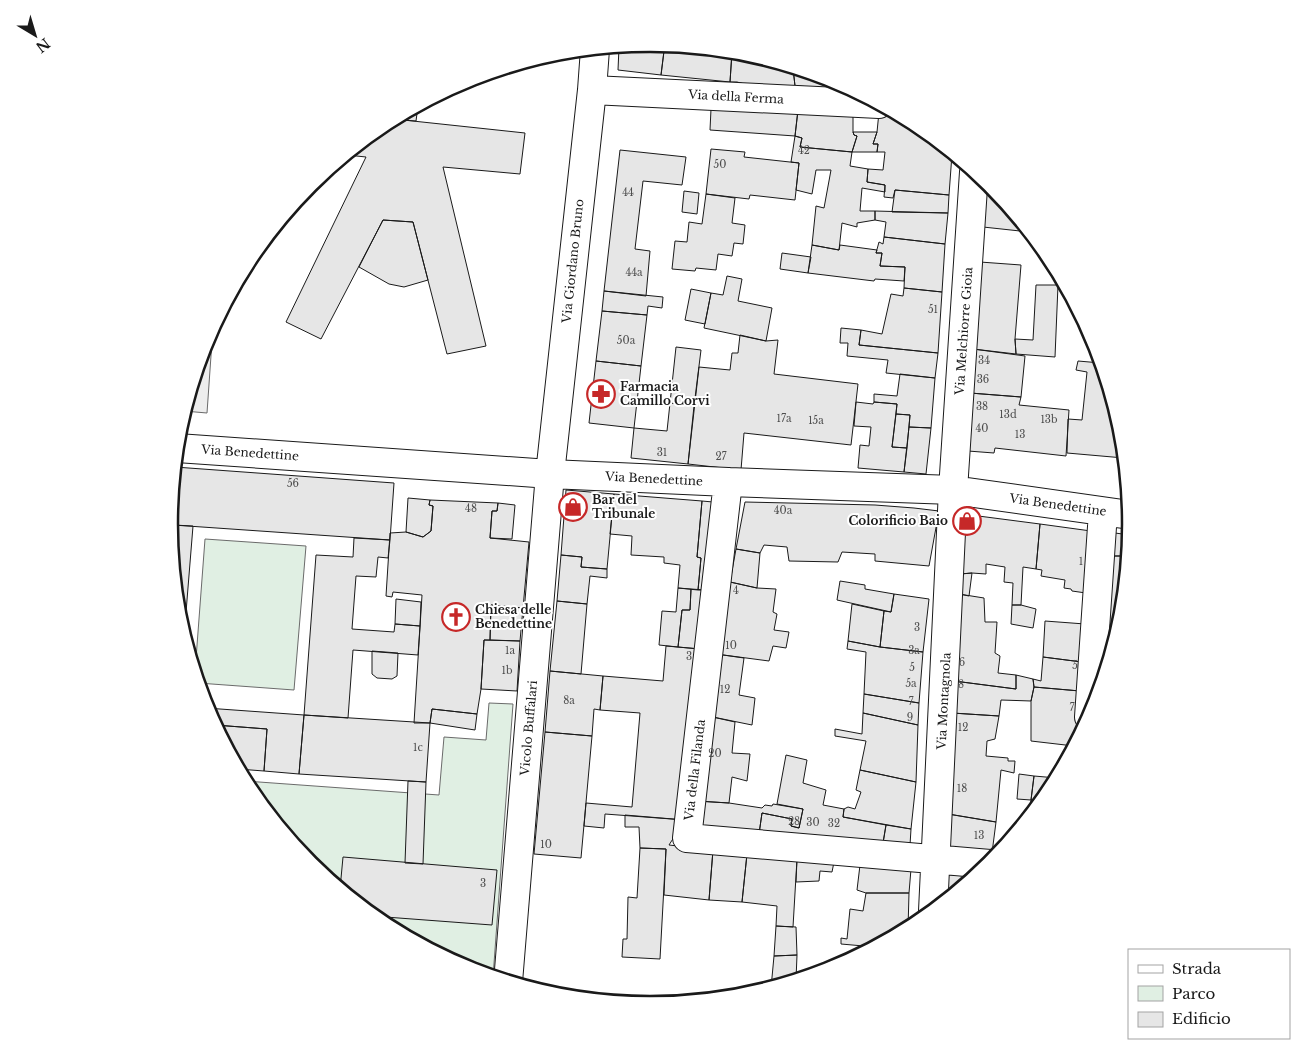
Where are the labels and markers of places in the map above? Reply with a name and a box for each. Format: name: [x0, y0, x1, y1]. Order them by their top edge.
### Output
pharmacy icon: Farmacia Camillo Corvi: [586, 379, 616, 409]
place label: Farmacia Camillo Corvi: [620, 379, 710, 408]
shop icon: Bar del Tribunale: [558, 492, 588, 522]
place label: Bar del Tribunale: [592, 492, 655, 521]
shop icon: Colorificio Baio: [952, 506, 982, 536]
place label: Colorificio Baio: [848, 513, 948, 528]
church icon: Chiesa delle Benedettine: [441, 602, 471, 632]
place label: Chiesa delle Benedettine: [475, 602, 552, 631]

